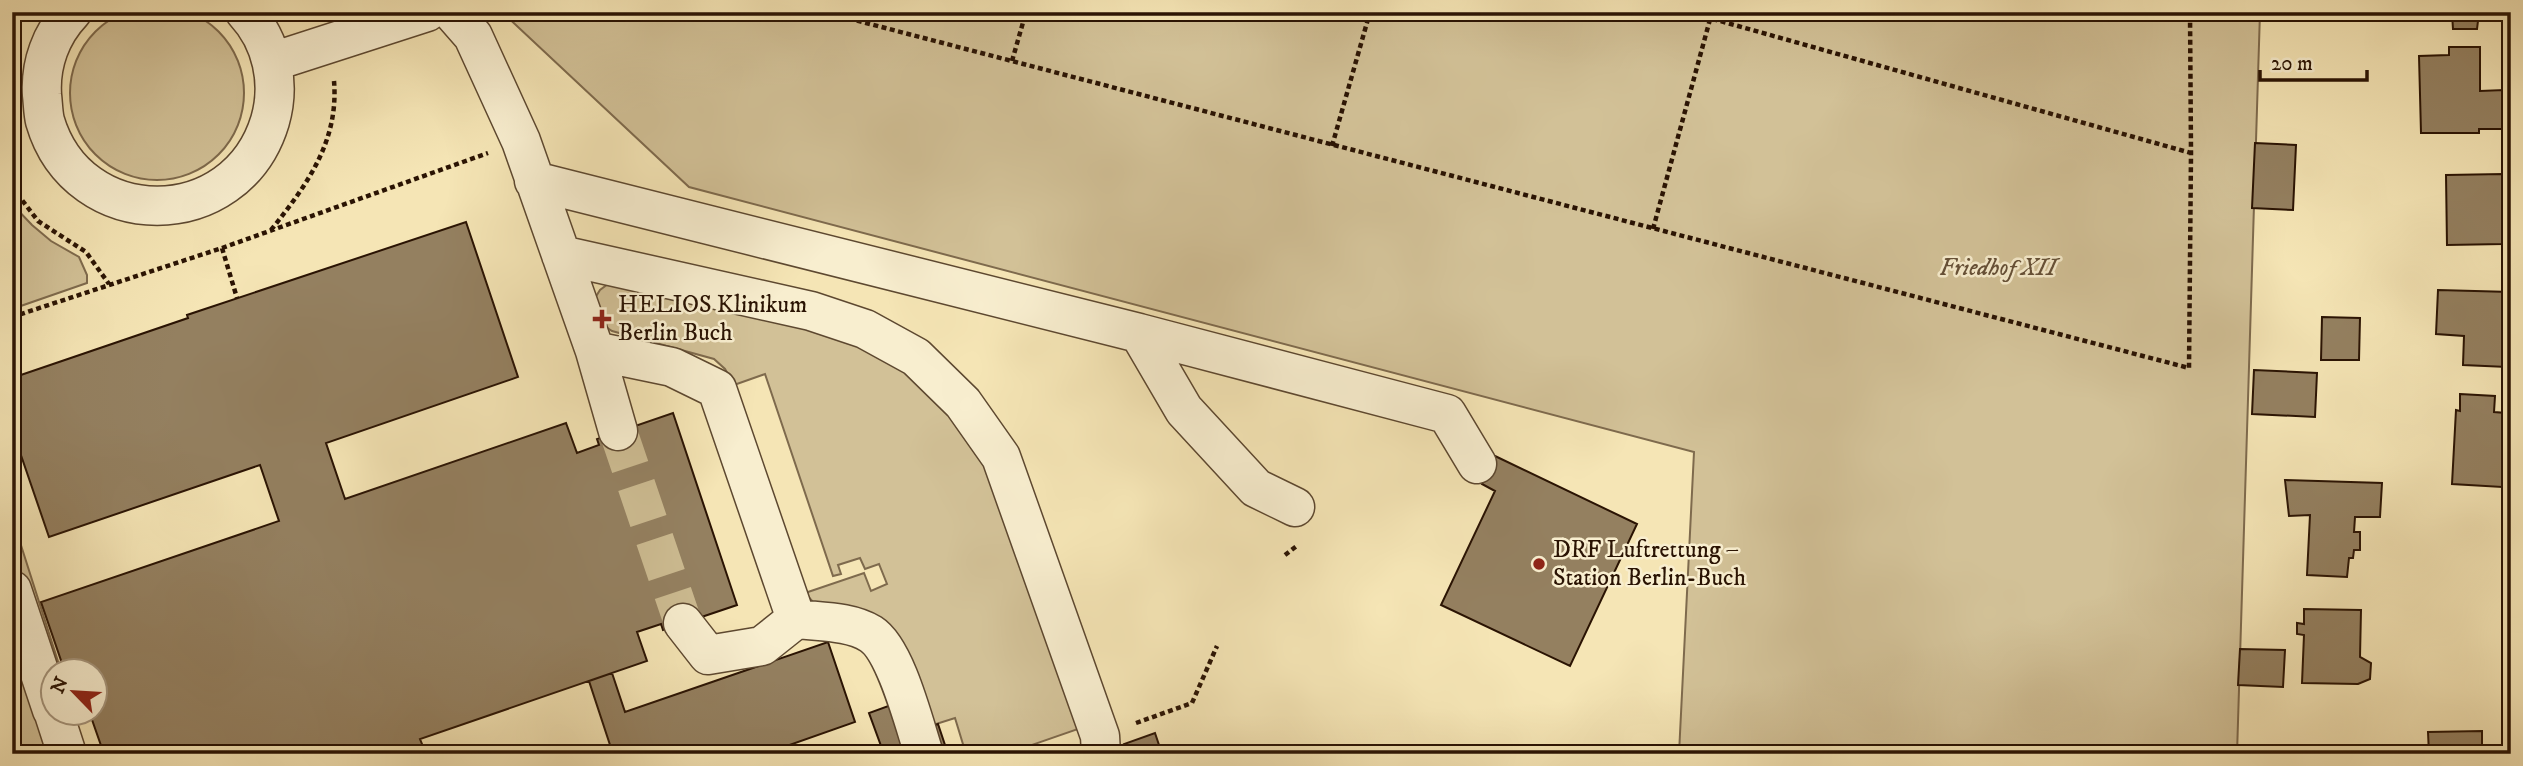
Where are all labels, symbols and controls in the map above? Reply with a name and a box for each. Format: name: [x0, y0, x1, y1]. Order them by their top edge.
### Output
scale bar: [2260, 38, 2367, 82]
text: 20 m: [2271, 51, 2313, 77]
park label: Friedhof XII: [1940, 253, 2061, 283]
place label: HELIOS Klinikum Berlin Buch: [618, 290, 807, 348]
marker: HELIOS Klinikum Berlin Buch: [592, 309, 612, 329]
place label: DRF Luftrettung – Station Berlin-Buch: [1553, 535, 1746, 593]
marker: DRF Luftrettung – Station Berlin-Buch: [1531, 556, 1547, 572]
north arrow: [38, 658, 108, 728]
text: N: [46, 673, 74, 697]

